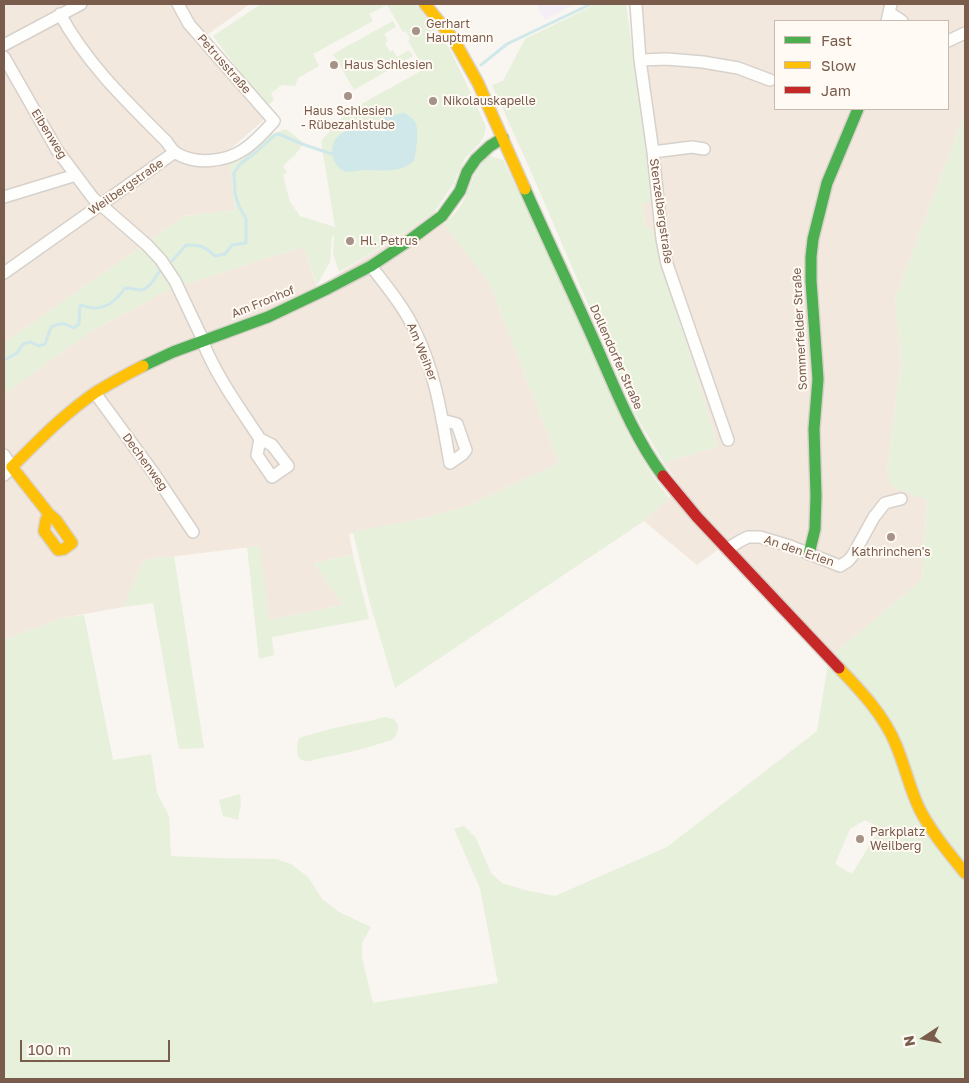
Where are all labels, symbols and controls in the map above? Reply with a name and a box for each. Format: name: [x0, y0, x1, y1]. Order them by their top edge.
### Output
place label: Gerhart Hauptmann: [426, 17, 493, 45]
legend: [774, 20, 949, 110]
marker: Gerhart Hauptmann: [410, 25, 422, 37]
street label: Petrusstraße: [194, 31, 254, 97]
text: Fast: [821, 31, 852, 49]
text: Slow: [821, 56, 856, 74]
place label: Haus Schlesien: [344, 58, 433, 72]
marker: Haus Schlesien: [328, 59, 340, 71]
text: Jam: [821, 81, 851, 99]
marker: Haus Schlesien - Rübezahlstube: [342, 90, 354, 102]
place label: Nikolauskapelle: [443, 94, 536, 108]
marker: Nikolauskapelle: [427, 95, 439, 107]
place label: Haus Schlesien - Rübezahlstube: [301, 104, 395, 132]
street label: Eibenweg: [28, 106, 70, 162]
street label: Weilbergstraße: [86, 156, 166, 218]
street label: Stenzelbergstraße: [646, 157, 676, 265]
place label: Hl. Petrus: [360, 234, 418, 248]
marker: Hl. Petrus: [344, 235, 356, 247]
street label: Sommerfelder Straße: [790, 267, 810, 391]
street label: Am Fronhof: [229, 283, 297, 321]
street label: Dollendorfer Straße: [586, 302, 646, 412]
street label: Am Weiher: [404, 321, 440, 383]
street label: Dechenweg: [119, 430, 171, 494]
marker: Kathrinchen's: [885, 531, 897, 543]
street label: An den Erlen: [762, 532, 836, 570]
place label: Kathrinchen's: [851, 545, 931, 559]
place label: Parkplatz Weilberg: [870, 825, 925, 853]
marker: Parkplatz Weilberg: [854, 833, 866, 845]
north arrow: [899, 1013, 949, 1063]
scale bar: [22, 1030, 172, 1062]
text: N: [899, 1034, 918, 1048]
text: 100 m: [28, 1040, 71, 1058]

